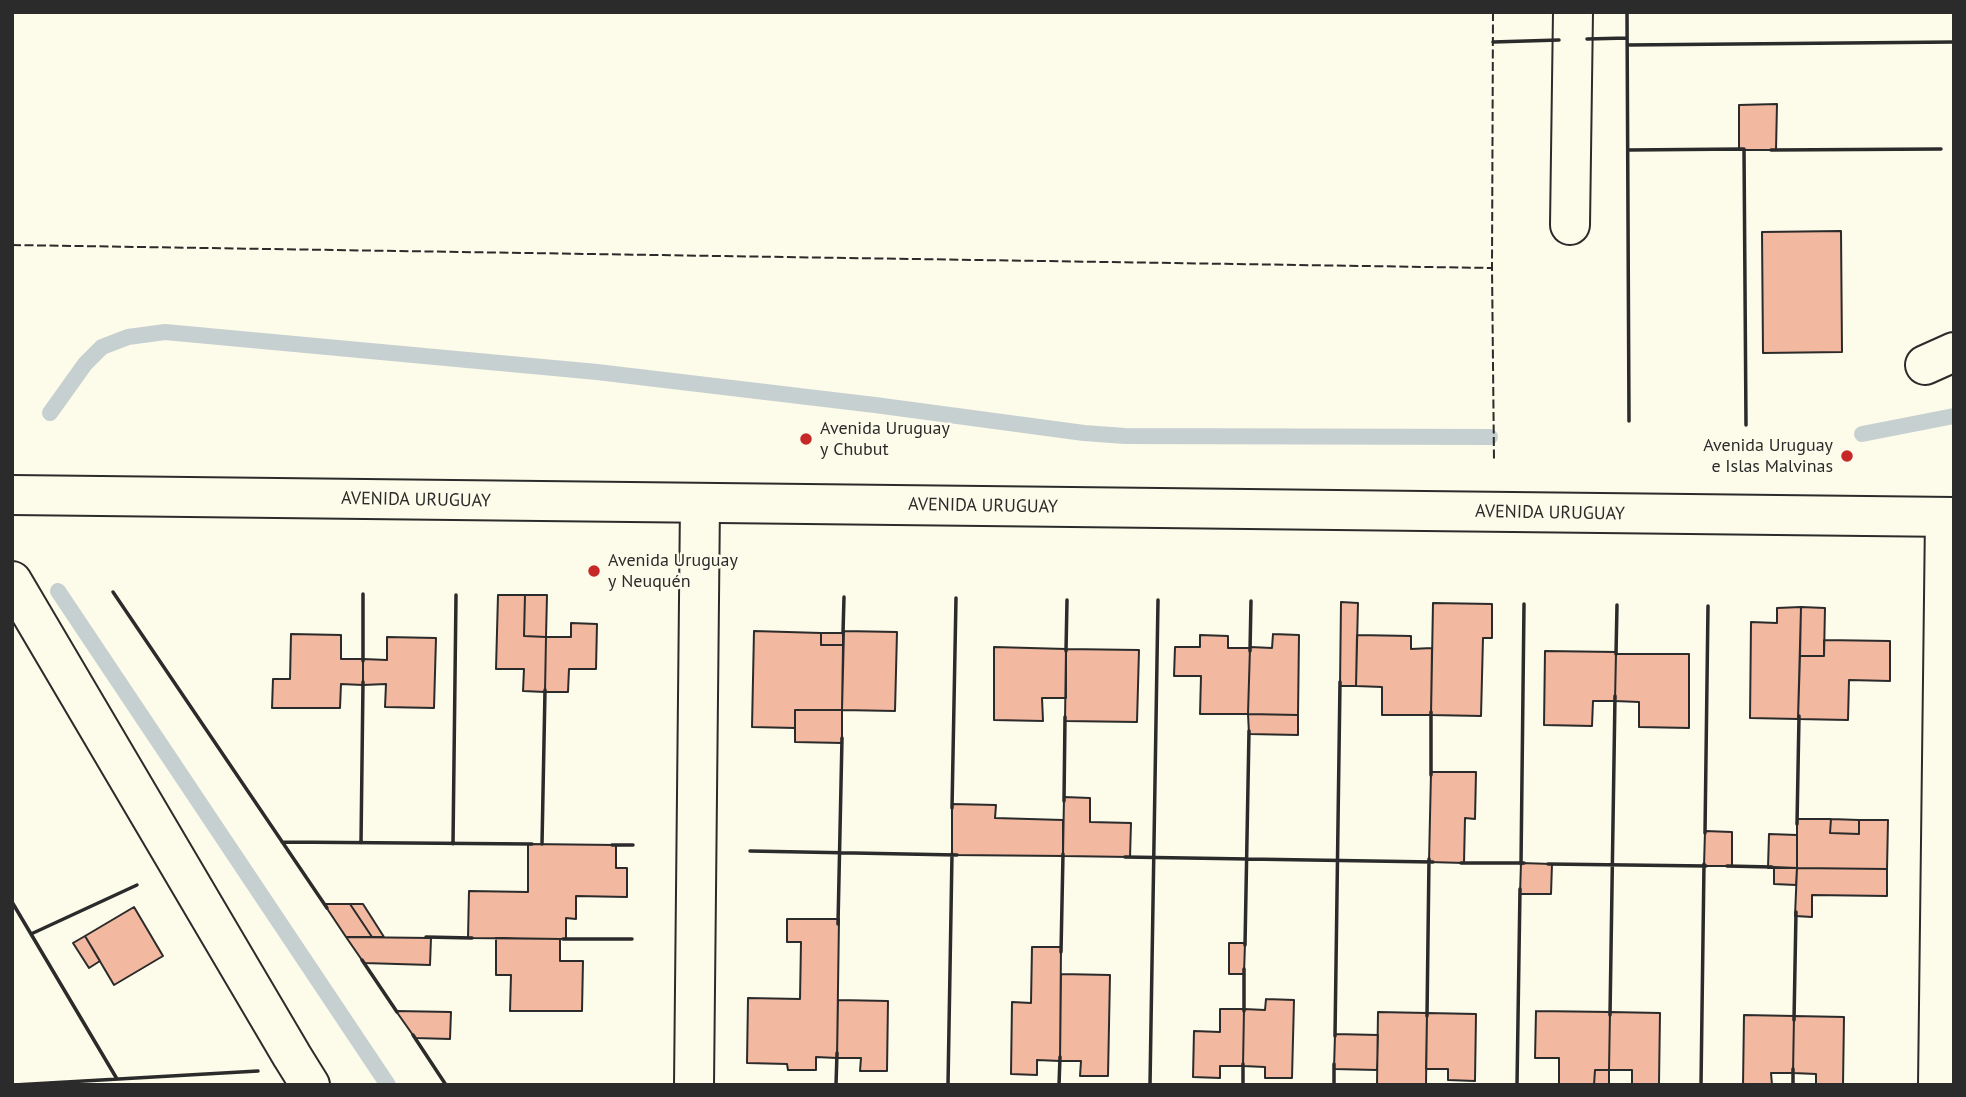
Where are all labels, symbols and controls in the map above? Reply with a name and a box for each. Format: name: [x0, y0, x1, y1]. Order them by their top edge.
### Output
place label: Avenida Uruguay y Chubut: [820, 418, 950, 460]
marker: Avenida Uruguay y Chubut: [798, 431, 814, 447]
place label: Avenida Uruguay e Islas Malvinas: [1703, 435, 1833, 478]
marker: Avenida Uruguay e Islas Malvinas: [1839, 448, 1855, 464]
street label: AVENIDA URUGUAY: [341, 488, 491, 512]
street label: AVENIDA URUGUAY: [908, 494, 1058, 518]
street label: AVENIDA URUGUAY: [1475, 501, 1625, 525]
place label: Avenida Uruguay y Neuquén: [608, 550, 738, 592]
marker: Avenida Uruguay y Neuquén: [586, 563, 602, 579]

